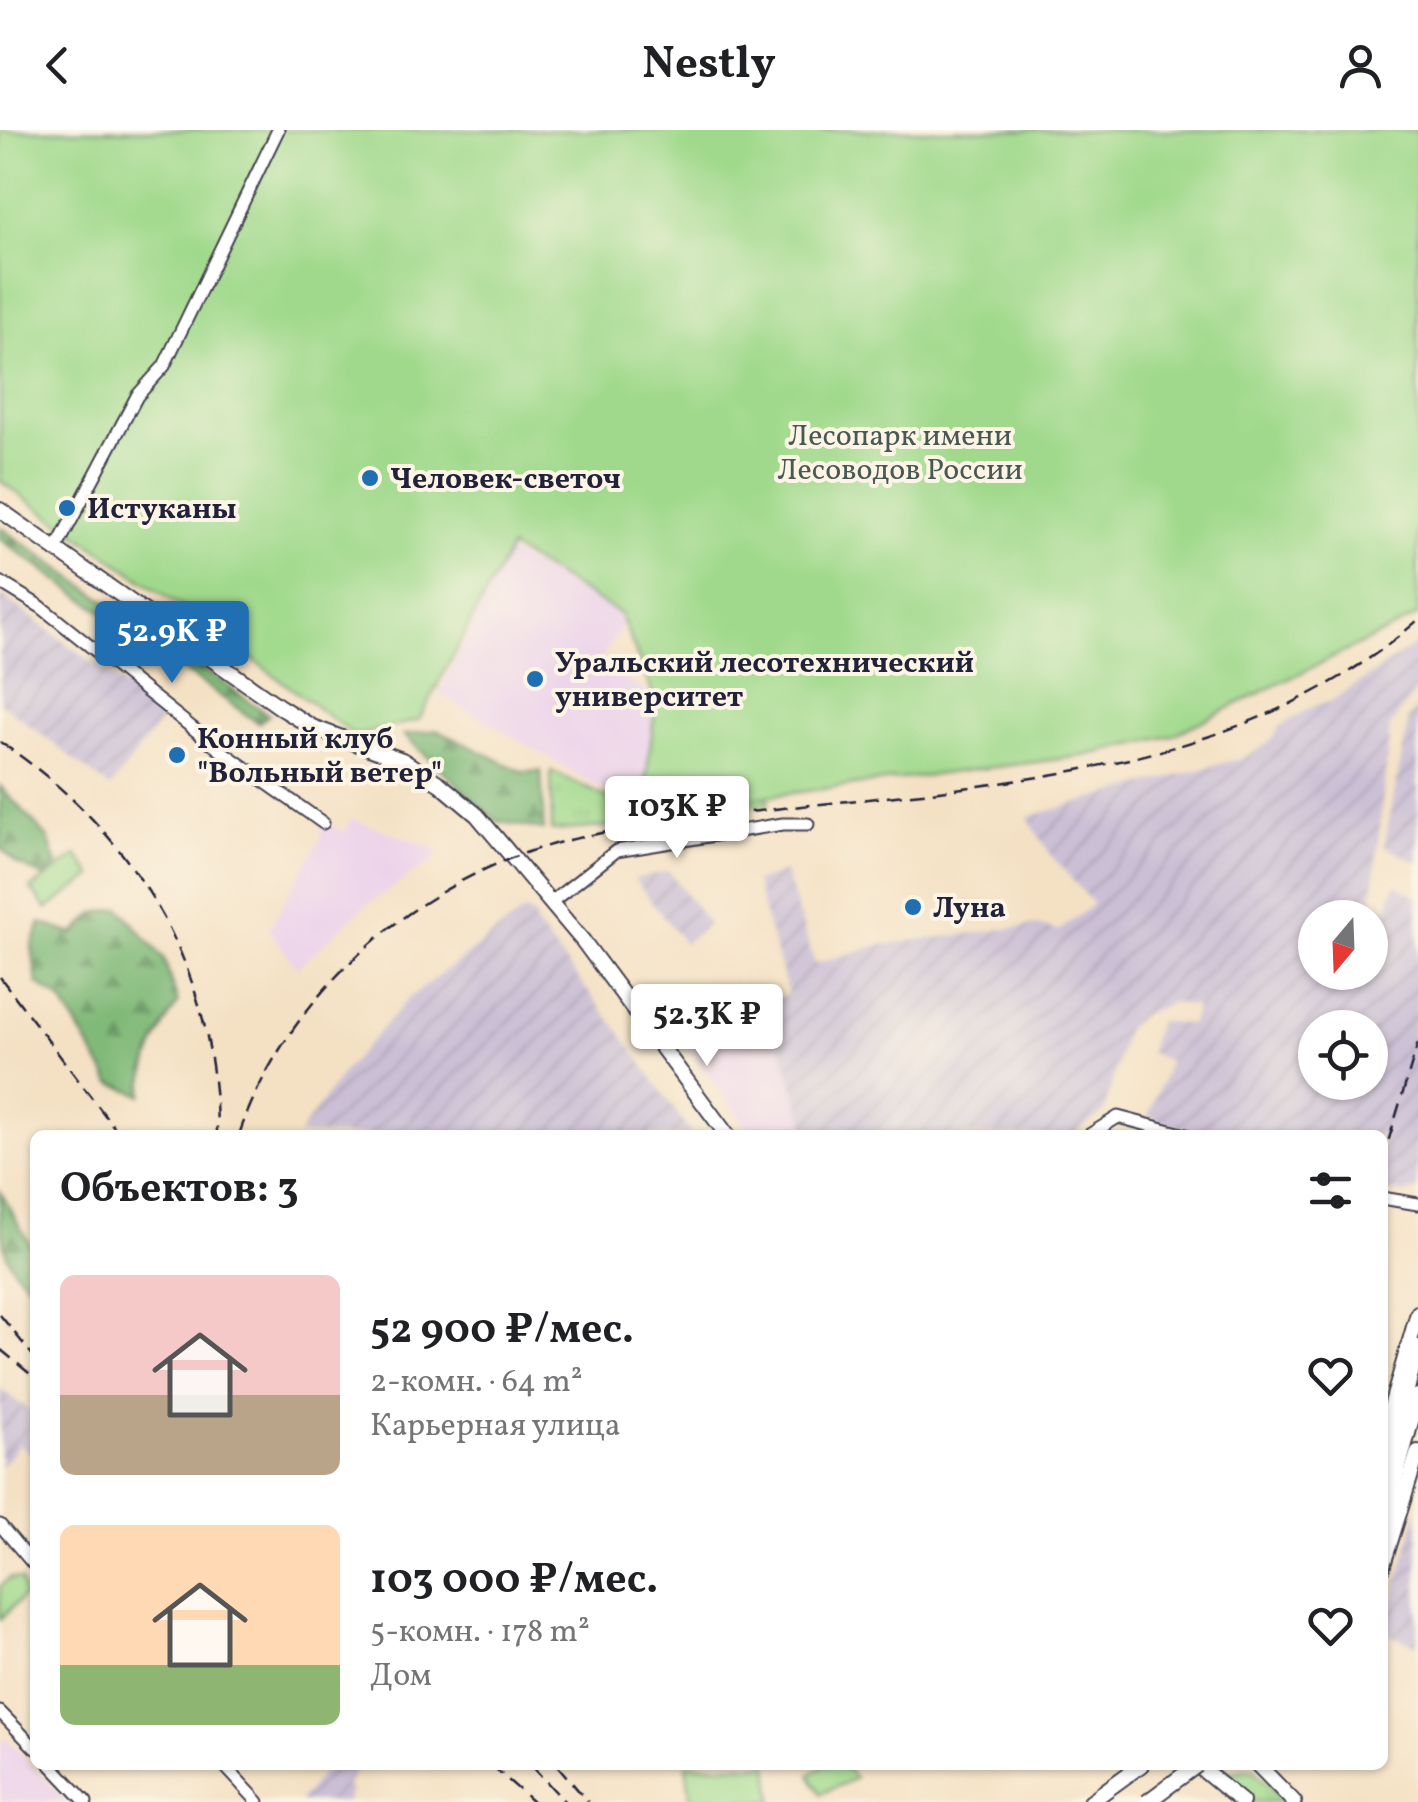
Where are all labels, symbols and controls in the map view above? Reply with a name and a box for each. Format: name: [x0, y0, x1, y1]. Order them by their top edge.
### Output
text: Nestly: [642, 34, 776, 97]
icon: back: [30, 38, 85, 93]
icon: person: [1333, 38, 1388, 93]
park label: Лесопарк имени Лесоводов России: [777, 416, 1023, 492]
place label: Человек-светоч: [390, 459, 621, 501]
marker: Человек-светоч: [359, 467, 381, 489]
place label: Истуканы: [87, 489, 237, 531]
marker: Истуканы: [56, 497, 78, 519]
pin: 52.9K ₽: [80, 601, 264, 686]
text: 52.9K ₽: [117, 611, 227, 655]
place label: Уральский лесотехнический университет: [555, 643, 974, 719]
marker: Уральский лесотехнический университет: [524, 668, 546, 690]
place label: Конный клуб "Вольный ветер": [197, 719, 442, 795]
marker: Конный клуб "Вольный ветер": [166, 744, 188, 766]
pin: 103K ₽: [596, 776, 758, 861]
text: 103K ₽: [627, 786, 727, 830]
place label: Луна: [933, 888, 1006, 930]
marker: Луна: [902, 896, 924, 918]
north arrow: [1298, 900, 1388, 990]
map controls: [1298, 900, 1388, 1100]
pin: 52.3K ₽: [615, 984, 799, 1069]
text: 52.3K ₽: [653, 994, 761, 1038]
button: locate: [1298, 1010, 1388, 1100]
text: Объектов: 3: [60, 1161, 299, 1220]
icon: filters: [1303, 1163, 1358, 1218]
text: 52 900 ₽/мес.: [370, 1302, 634, 1361]
icon: home: [140, 1315, 260, 1435]
icon: heart: [1303, 1348, 1358, 1403]
text: 2-комн. · 64 m²: [370, 1361, 583, 1405]
text: Карьерная улица: [370, 1405, 621, 1449]
text: 103 000 ₽/мес.: [370, 1552, 658, 1611]
icon: home: [140, 1565, 260, 1685]
icon: heart: [1303, 1598, 1358, 1653]
text: 5-комн. · 178 m²: [370, 1611, 590, 1655]
text: Дом: [370, 1655, 432, 1699]

